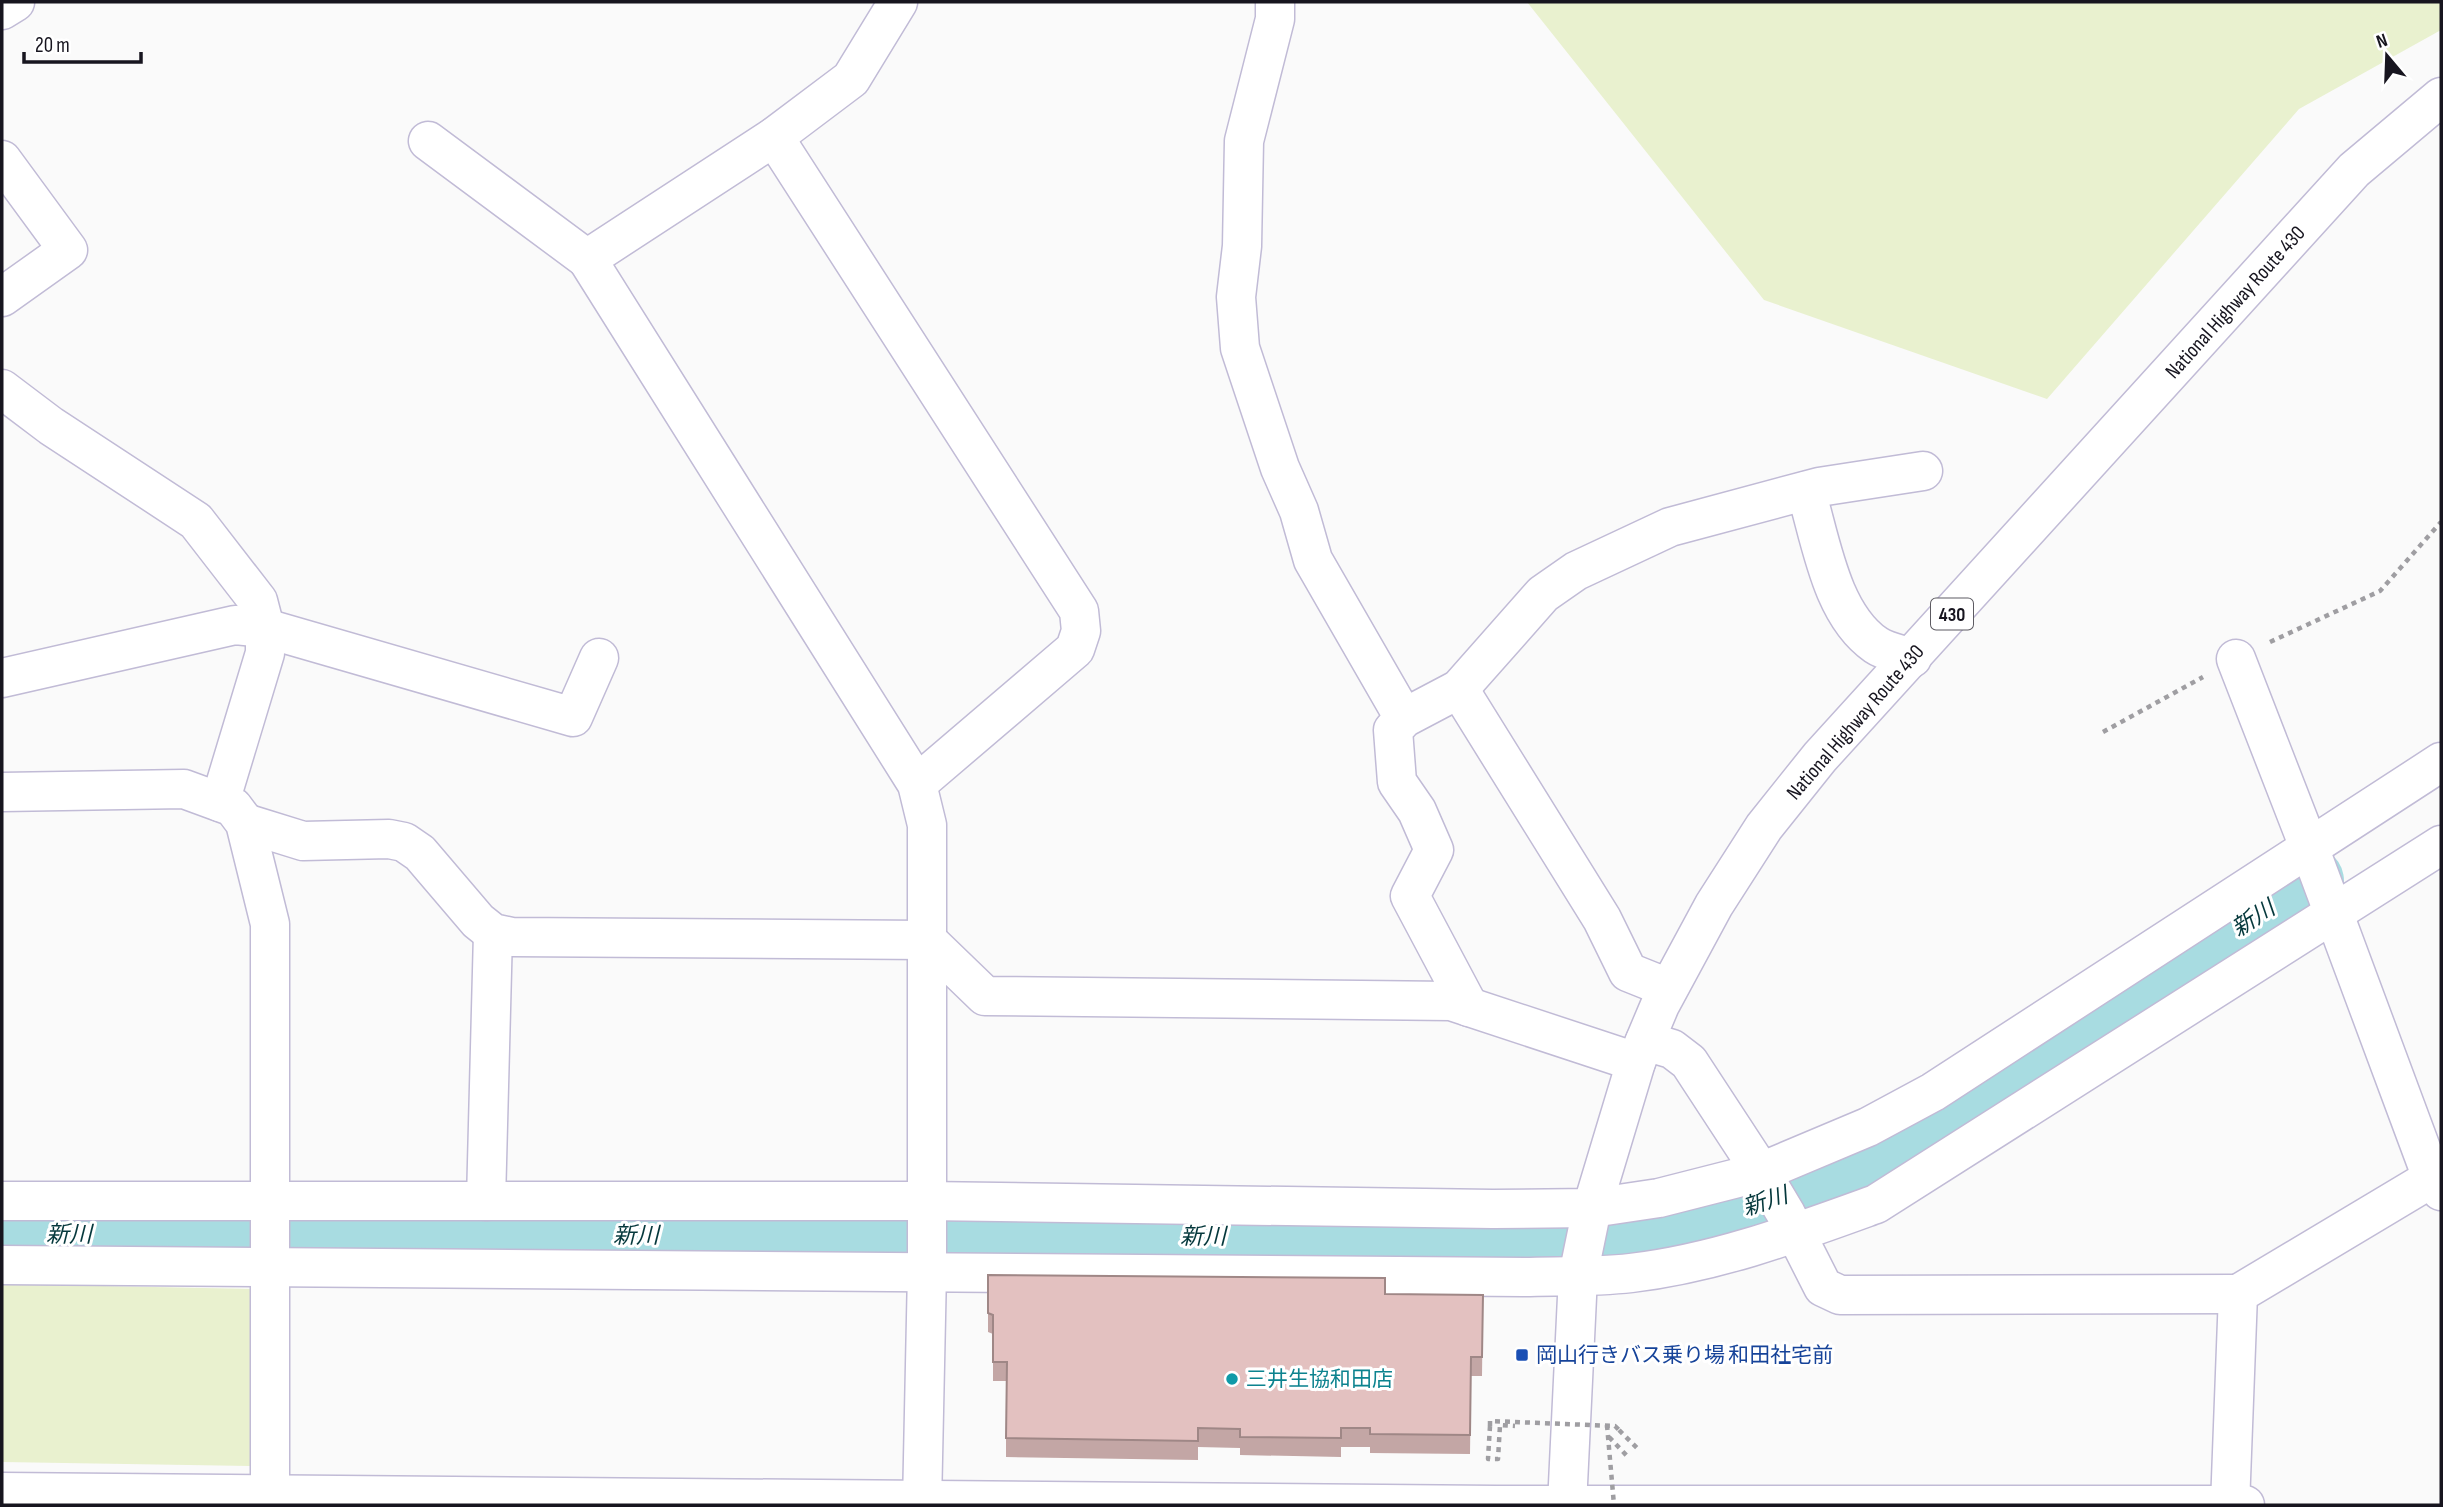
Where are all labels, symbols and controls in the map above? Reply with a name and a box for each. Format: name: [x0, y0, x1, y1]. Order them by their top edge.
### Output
scale bar: [24, 21, 142, 65]
north arrow: [2352, 21, 2422, 91]
text: N: [2373, 29, 2390, 54]
text: 20 m: [35, 33, 70, 58]
street label: National Highway Route 430: [2160, 221, 2311, 384]
road number: 430: [1931, 598, 1973, 629]
street label: National Highway Route 430: [1781, 640, 1929, 805]
water label: 新川: [2227, 893, 2283, 943]
water label: 新川: [1739, 1181, 1794, 1222]
water label: 新川: [46, 1221, 95, 1249]
water label: 新川: [613, 1222, 662, 1250]
water label: 新川: [1180, 1223, 1229, 1251]
place label: 岡山行きバス乗り場 和田社宅前: [1536, 1343, 1833, 1368]
marker: 岡山行きバス乗り場 和田社宅前: [1514, 1347, 1530, 1363]
place label: 三井生協和田店: [1246, 1367, 1393, 1392]
marker: 三井生協和田店: [1224, 1371, 1240, 1387]

